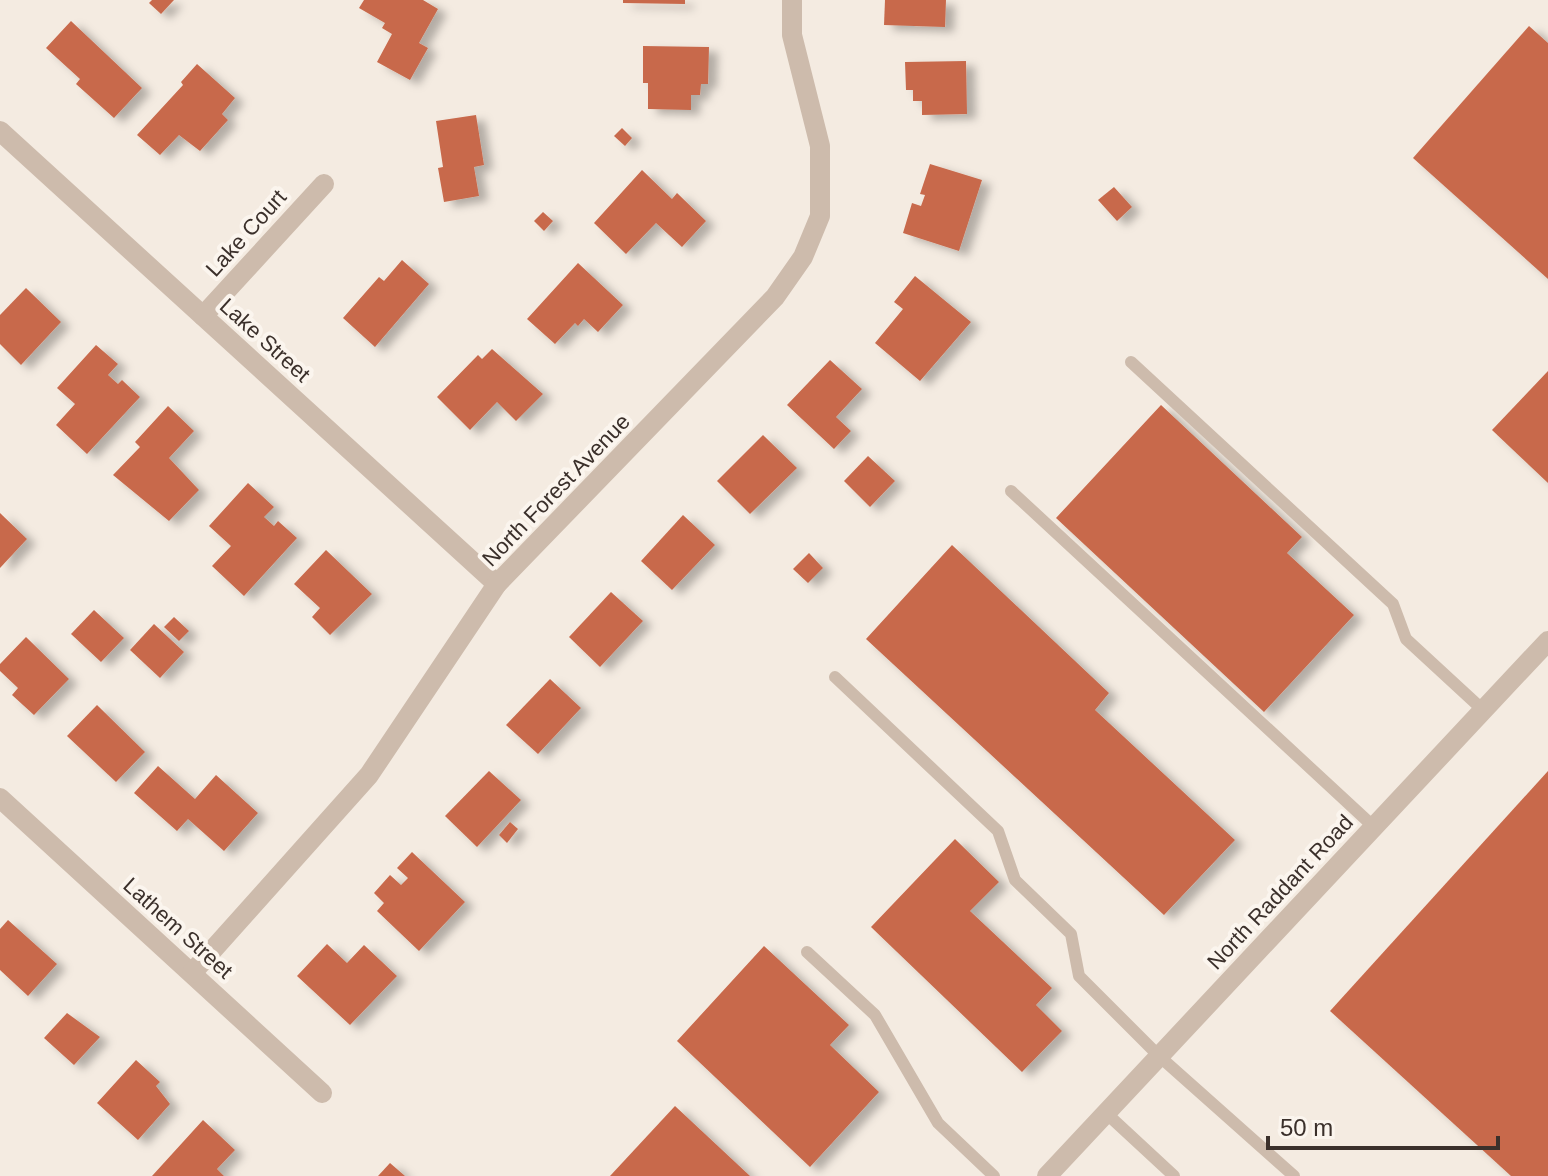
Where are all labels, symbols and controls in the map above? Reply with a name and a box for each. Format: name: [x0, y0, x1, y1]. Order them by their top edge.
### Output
street label: Lake Court: [201, 185, 291, 281]
street label: Lake Street: [215, 293, 315, 387]
street label: North Forest Avenue: [477, 409, 635, 571]
street label: North Raddant Road: [1202, 810, 1358, 974]
street label: Lathem Street: [118, 872, 238, 984]
scale bar: [1268, 1100, 1498, 1150]
text: 50 m: [1280, 1114, 1333, 1141]

